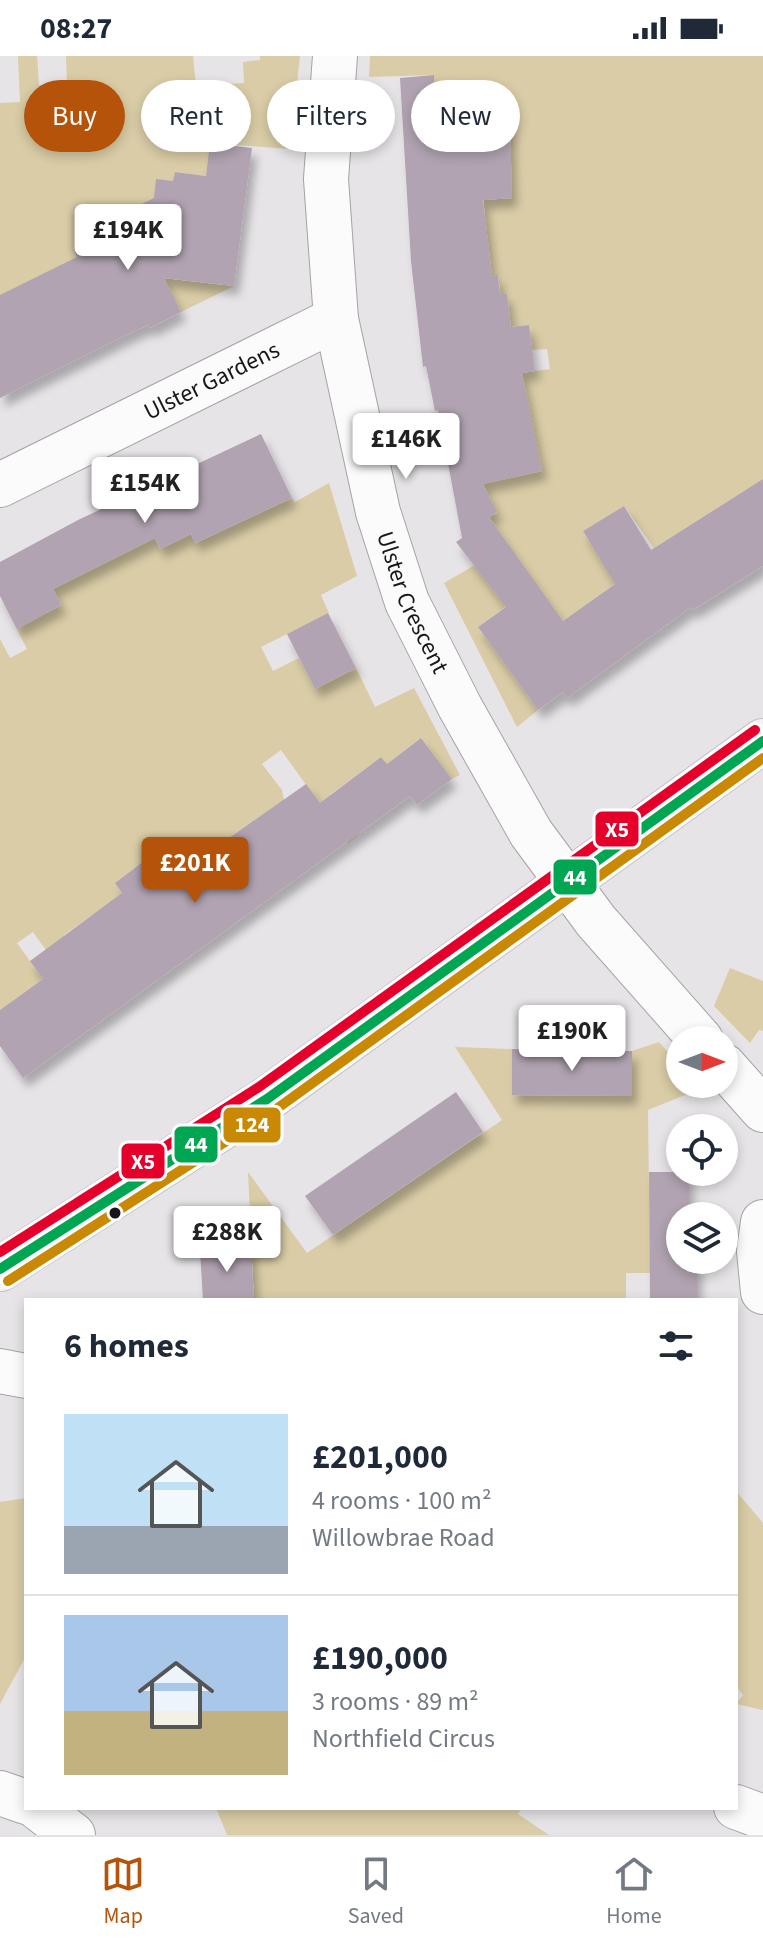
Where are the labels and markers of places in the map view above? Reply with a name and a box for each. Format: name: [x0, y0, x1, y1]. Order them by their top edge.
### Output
pin: £194K: [72, 204, 184, 272]
pin: £146K: [350, 413, 462, 481]
pin: £154K: [89, 457, 201, 525]
pin: £201K: [139, 837, 251, 905]
pin: £190K: [516, 1005, 628, 1073]
unlabelled marker: [107, 1205, 123, 1221]
pin: £288K: [171, 1206, 283, 1274]

